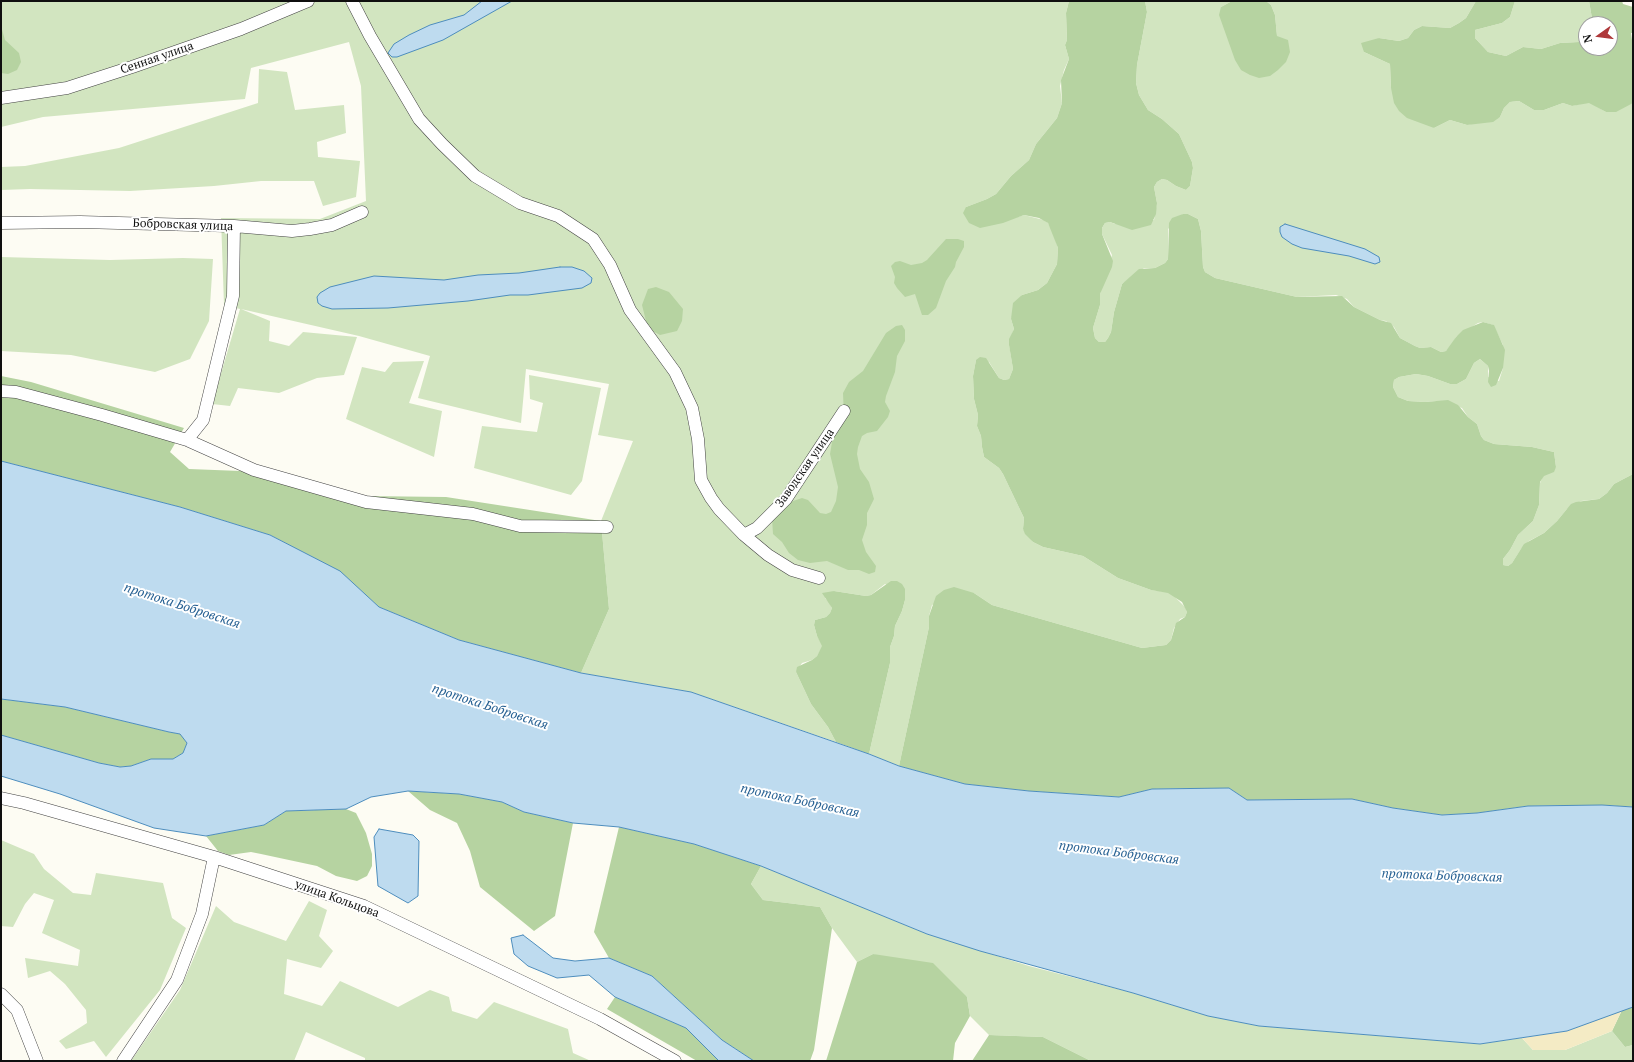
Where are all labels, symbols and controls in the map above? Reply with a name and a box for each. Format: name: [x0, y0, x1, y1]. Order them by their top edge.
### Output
north arrow: [1578, 16, 1618, 56]
text: N: [1580, 33, 1595, 44]
street label: Сенная улица: [118, 39, 196, 77]
street label: Бобровская улица: [132, 216, 234, 234]
street label: Заводская улица: [772, 426, 838, 510]
water label: протока Бобровская: [122, 580, 242, 632]
water label: протока Бобровская: [430, 681, 550, 733]
water label: протока Бобровская: [739, 781, 861, 821]
water label: протока Бобровская: [1058, 838, 1180, 868]
water label: протока Бобровская: [1381, 866, 1503, 886]
street label: улица Кольцова: [293, 877, 381, 921]

